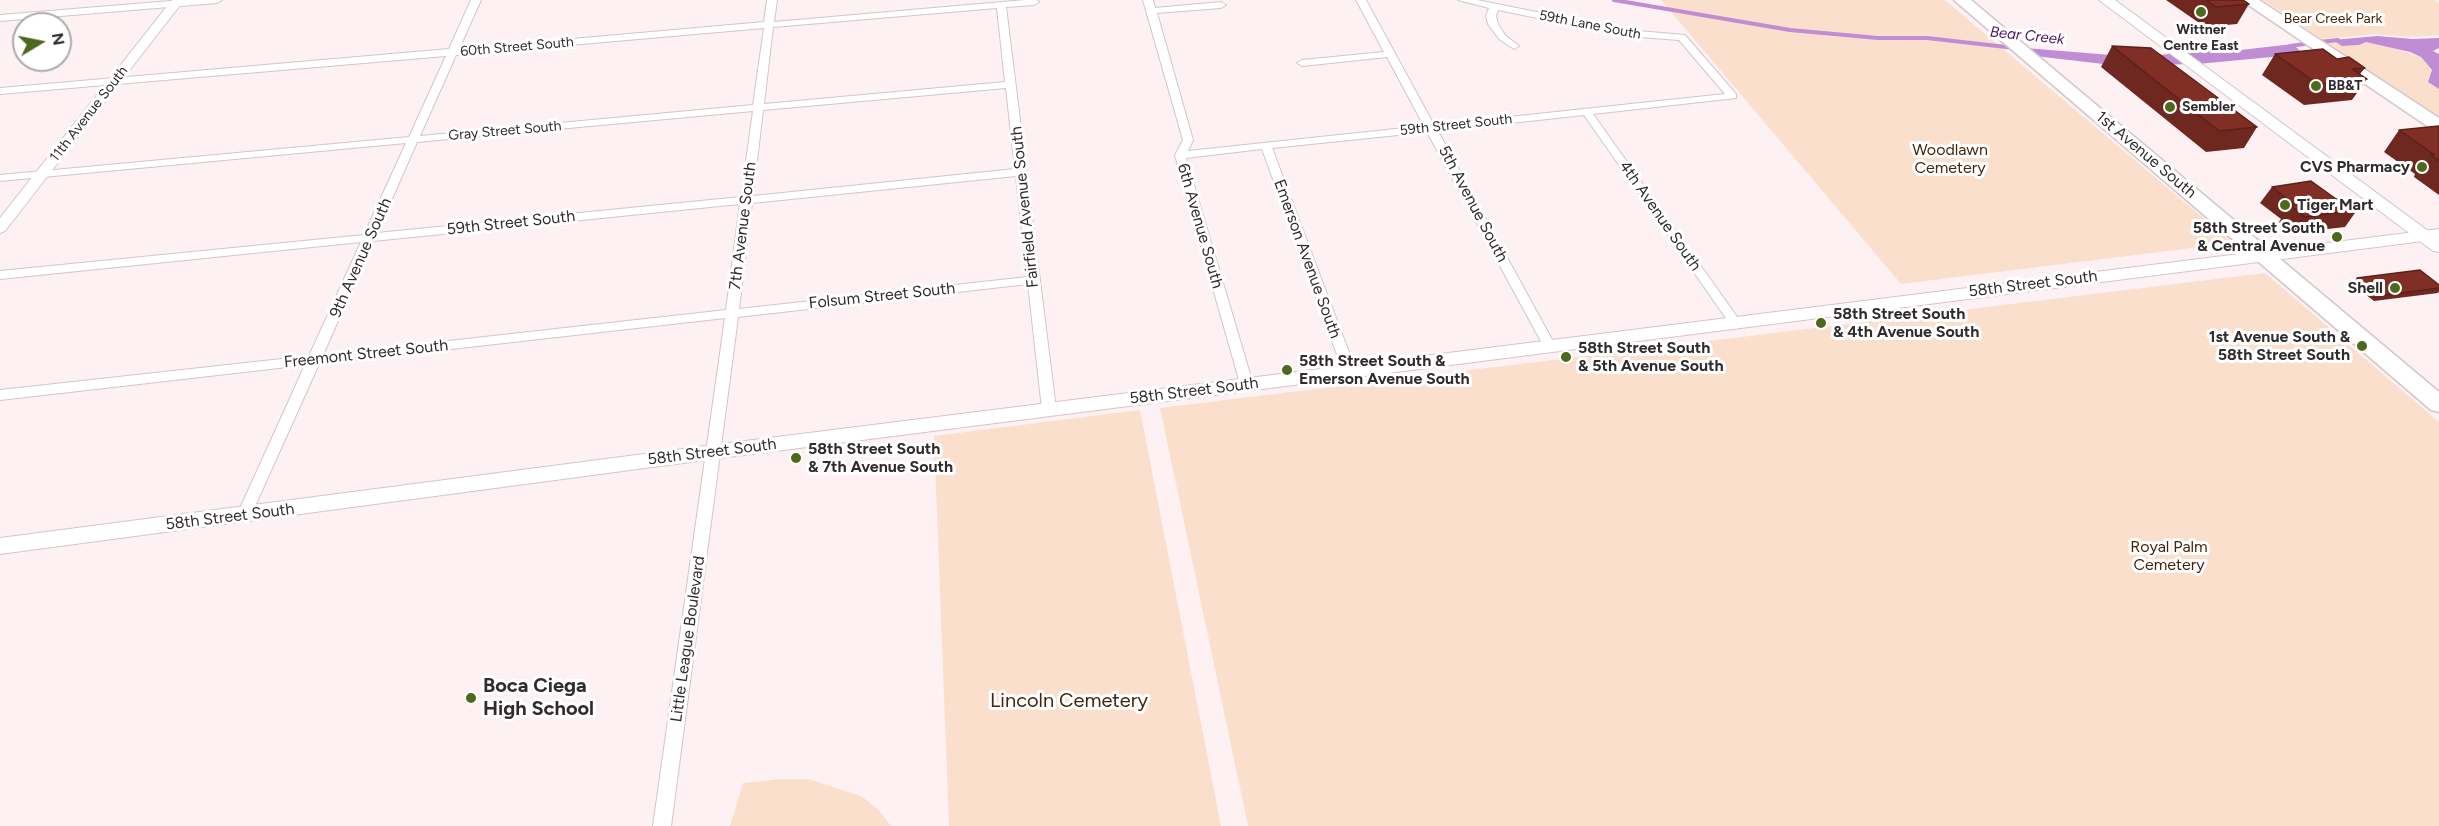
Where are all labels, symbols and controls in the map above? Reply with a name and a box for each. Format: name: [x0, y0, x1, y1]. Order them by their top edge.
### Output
marker: Wittner Centre East: [2194, 5, 2208, 19]
street label: 59th Lane South: [1538, 7, 1642, 43]
park label: Bear Creek Park: [2284, 11, 2382, 27]
north arrow: [12, 12, 72, 72]
place label: Wittner Centre East: [2163, 22, 2239, 54]
water label: Bear Creek: [1989, 23, 2065, 49]
text: N: [48, 31, 69, 47]
street label: 60th Street South: [460, 34, 574, 60]
street label: 11th Avenue South: [47, 63, 131, 165]
place label: BB&T: [2328, 78, 2362, 94]
marker: BB&T: [2309, 79, 2323, 93]
place label: Sembler: [2182, 99, 2235, 115]
marker: Sembler: [2163, 100, 2177, 114]
street label: 1st Avenue South: [2092, 107, 2200, 203]
street label: 59th Street South: [1399, 111, 1513, 139]
street label: Gray Street South: [448, 118, 562, 144]
street label: Fairfield Avenue South: [1007, 125, 1043, 289]
park label: Woodlawn Cemetery: [1912, 140, 1988, 178]
street label: 5th Avenue South: [1434, 142, 1512, 266]
street label: 4th Avenue South: [1615, 157, 1705, 275]
place label: CVS Pharmacy: [2300, 157, 2410, 177]
marker: CVS Pharmacy: [2415, 160, 2429, 174]
street label: 7th Avenue South: [726, 161, 760, 291]
street label: 6th Avenue South: [1173, 161, 1227, 291]
street label: Emerson Avenue South: [1269, 177, 1345, 341]
street label: 9th Avenue South: [326, 195, 396, 321]
place label: Tiger Mart: [2297, 195, 2374, 215]
marker: Tiger Mart: [2278, 198, 2292, 212]
street label: 59th Street South: [446, 207, 576, 239]
place label: 58th Street South & Central Avenue: [2193, 218, 2325, 256]
marker: 58th Street South & Central Avenue: [2330, 230, 2344, 244]
street label: 58th Street South: [1967, 267, 2099, 301]
place label: Shell: [2347, 278, 2383, 298]
street label: Folsum Street South: [808, 279, 956, 313]
marker: Shell: [2388, 281, 2402, 295]
place label: 58th Street South & 4th Avenue South: [1833, 304, 1979, 342]
marker: 58th Street South & 4th Avenue South: [1814, 316, 1828, 330]
place label: 1st Avenue South & 58th Street South: [2209, 327, 2350, 365]
street label: Freemont Street South: [283, 336, 449, 372]
place label: 58th Street South & 5th Avenue South: [1578, 338, 1724, 376]
marker: 1st Avenue South & 58th Street South: [2355, 339, 2369, 353]
marker: 58th Street South & 5th Avenue South: [1559, 350, 1573, 364]
place label: 58th Street South & Emerson Avenue South: [1299, 351, 1470, 389]
marker: 58th Street South & Emerson Avenue South: [1280, 363, 1294, 377]
street label: 58th Street South: [1128, 374, 1260, 408]
street label: 58th Street South: [646, 435, 778, 469]
place label: 58th Street South & 7th Avenue South: [808, 439, 953, 477]
marker: 58th Street South & 7th Avenue South: [789, 451, 803, 465]
street label: 58th Street South: [164, 500, 296, 534]
park label: Royal Palm Cemetery: [2130, 537, 2208, 575]
street label: Little League Boulevard: [667, 555, 709, 723]
place label: Boca Ciega High School: [483, 674, 594, 721]
park label: Lincoln Cemetery: [990, 689, 1148, 713]
marker: Boca Ciega High School: [464, 691, 478, 705]

